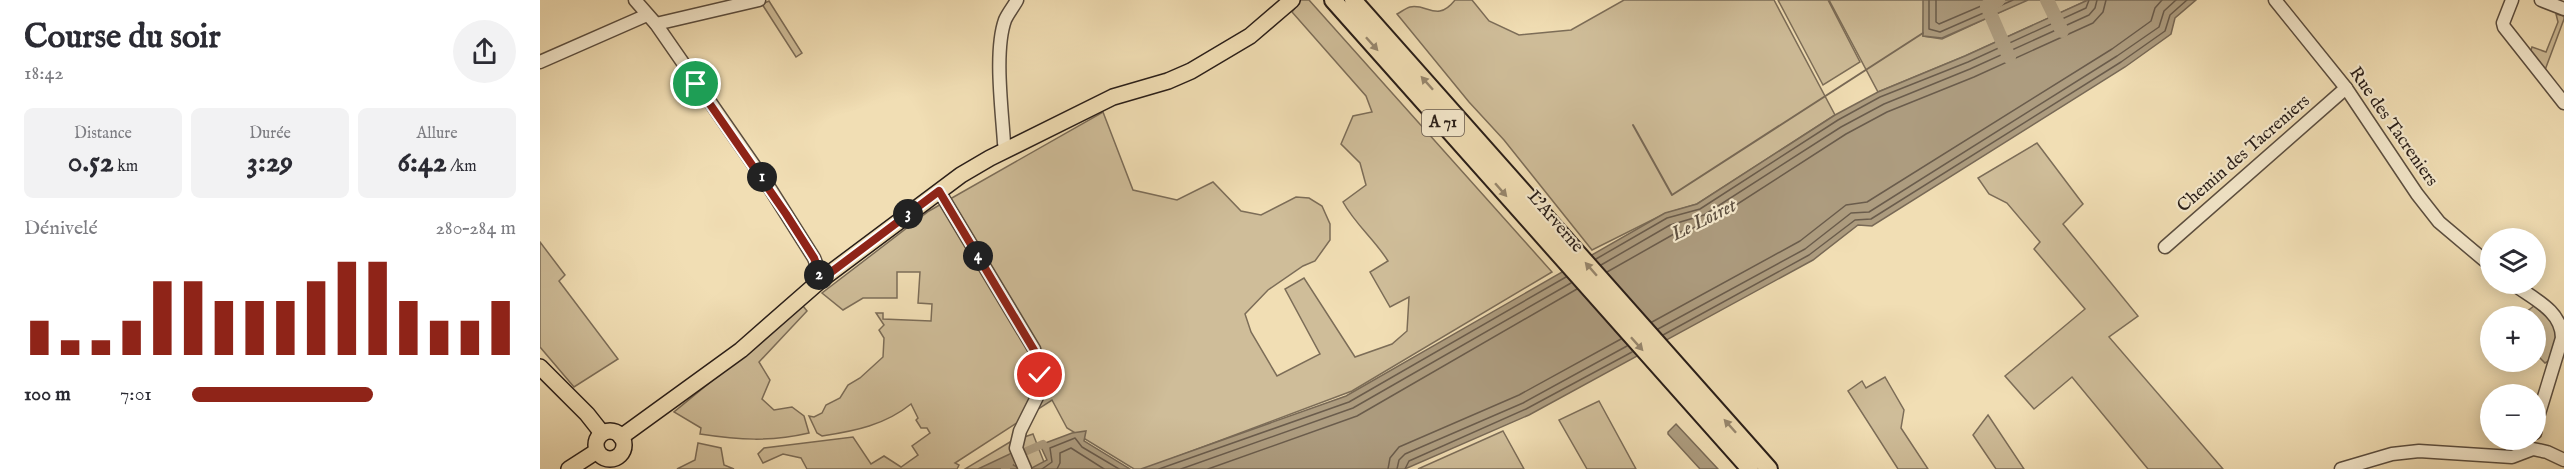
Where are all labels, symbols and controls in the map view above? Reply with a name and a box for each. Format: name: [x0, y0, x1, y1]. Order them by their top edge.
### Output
text: Course du soir: [24, 17, 221, 59]
button: share: [453, 20, 516, 83]
one-way arrow: [1365, 36, 1379, 51]
pin: [670, 58, 721, 109]
text: 18:42: [24, 61, 64, 86]
street label: Rue des Tacreniers: [2343, 63, 2443, 191]
icon: arrive: [679, 67, 712, 100]
one-way arrow: [1420, 76, 1434, 91]
street label: Chemin des Tacreniers: [2173, 90, 2315, 218]
road number: A 71: [1422, 110, 1464, 136]
text: Distance: [74, 124, 132, 144]
text: Durée: [249, 124, 291, 144]
text: Allure: [416, 124, 458, 144]
text: 0.52: [68, 144, 114, 182]
text: 3:29: [247, 144, 293, 182]
text: 6:42: [397, 144, 447, 182]
text: km: [114, 157, 138, 177]
text: /km: [447, 157, 477, 177]
pin: 1: [747, 162, 777, 192]
text: 1: [759, 167, 765, 187]
one-way arrow: [1494, 182, 1507, 197]
street label: L'Arverne: [1522, 186, 1588, 258]
water label: Le Loiret: [1666, 192, 1742, 247]
pin: 3: [893, 199, 923, 229]
text: 3: [905, 204, 911, 224]
text: Dénivelé: [24, 216, 98, 241]
text: 280–284 m: [435, 216, 516, 241]
map controls: [2480, 228, 2546, 450]
button: layers: [2480, 228, 2546, 294]
pin: 4: [963, 241, 993, 271]
text: 4: [974, 246, 982, 266]
pin: 2: [804, 260, 834, 290]
one-way arrow: [1584, 262, 1598, 277]
text: 2: [815, 265, 823, 285]
button: +: [2480, 306, 2546, 372]
one-way arrow: [1630, 336, 1643, 351]
pin: [1014, 349, 1065, 400]
icon: check: [1023, 358, 1056, 391]
text: 100 m: [24, 382, 71, 407]
text: 7:01: [120, 382, 152, 407]
button: −: [2480, 384, 2546, 450]
one-way arrow: [1723, 418, 1737, 433]

